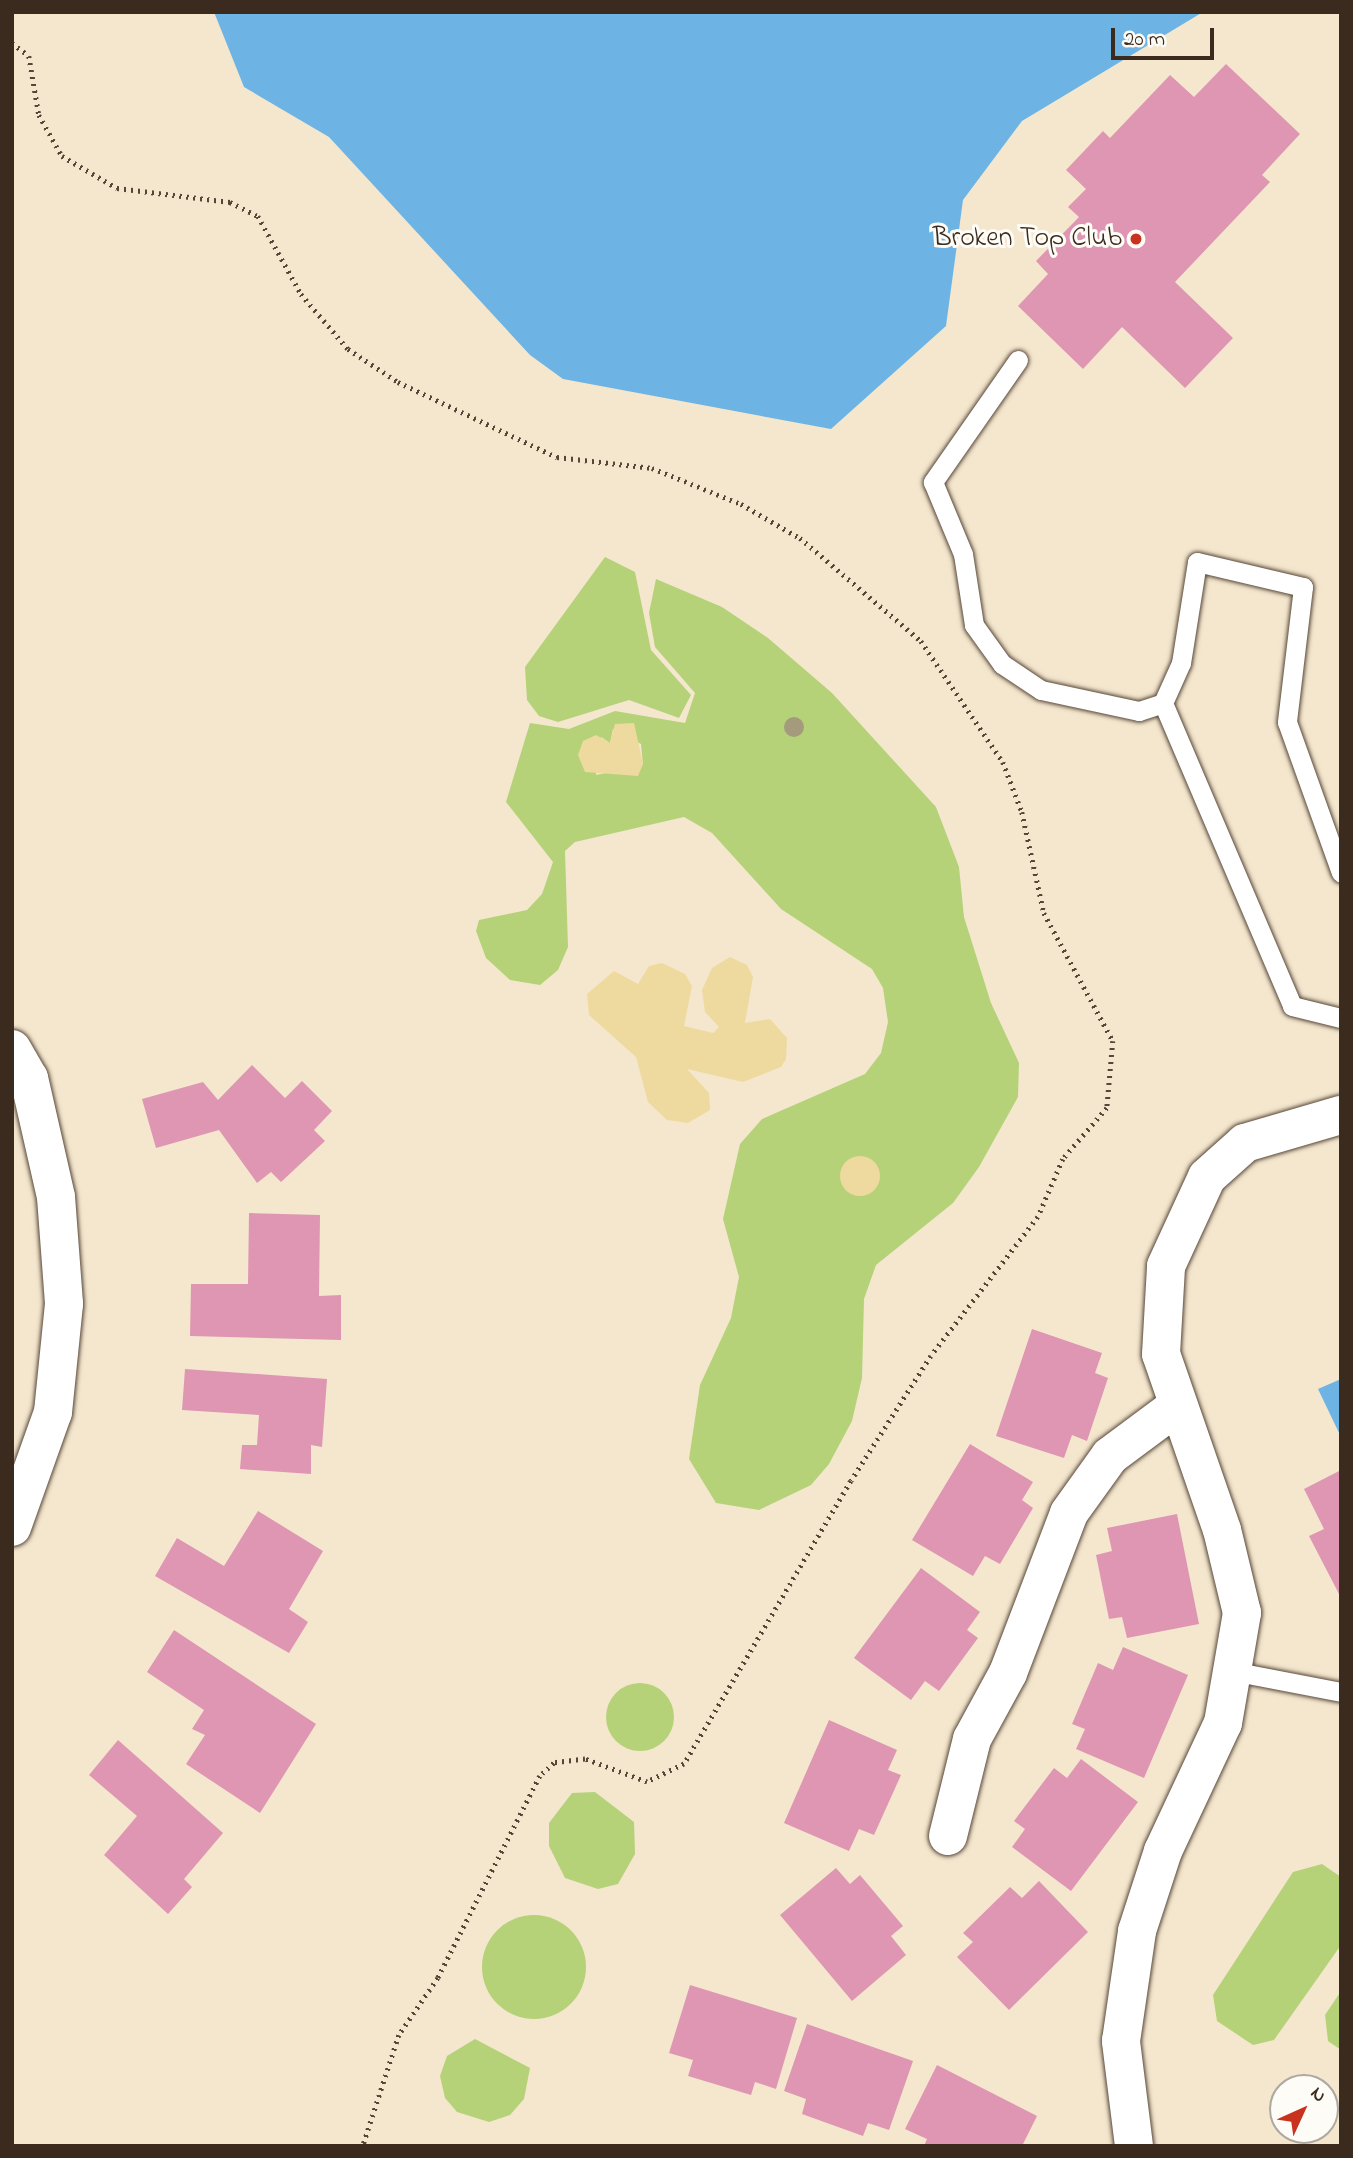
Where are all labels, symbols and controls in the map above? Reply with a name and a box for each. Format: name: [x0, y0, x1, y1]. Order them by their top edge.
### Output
scale bar: [1115, 14, 1218, 58]
text: 20 m: [1124, 25, 1165, 55]
place label: Broken Top Club: [933, 222, 1122, 256]
marker: Broken Top Club: [1128, 231, 1144, 247]
north arrow: [1269, 2074, 1339, 2144]
text: N: [1304, 2081, 1332, 2109]

